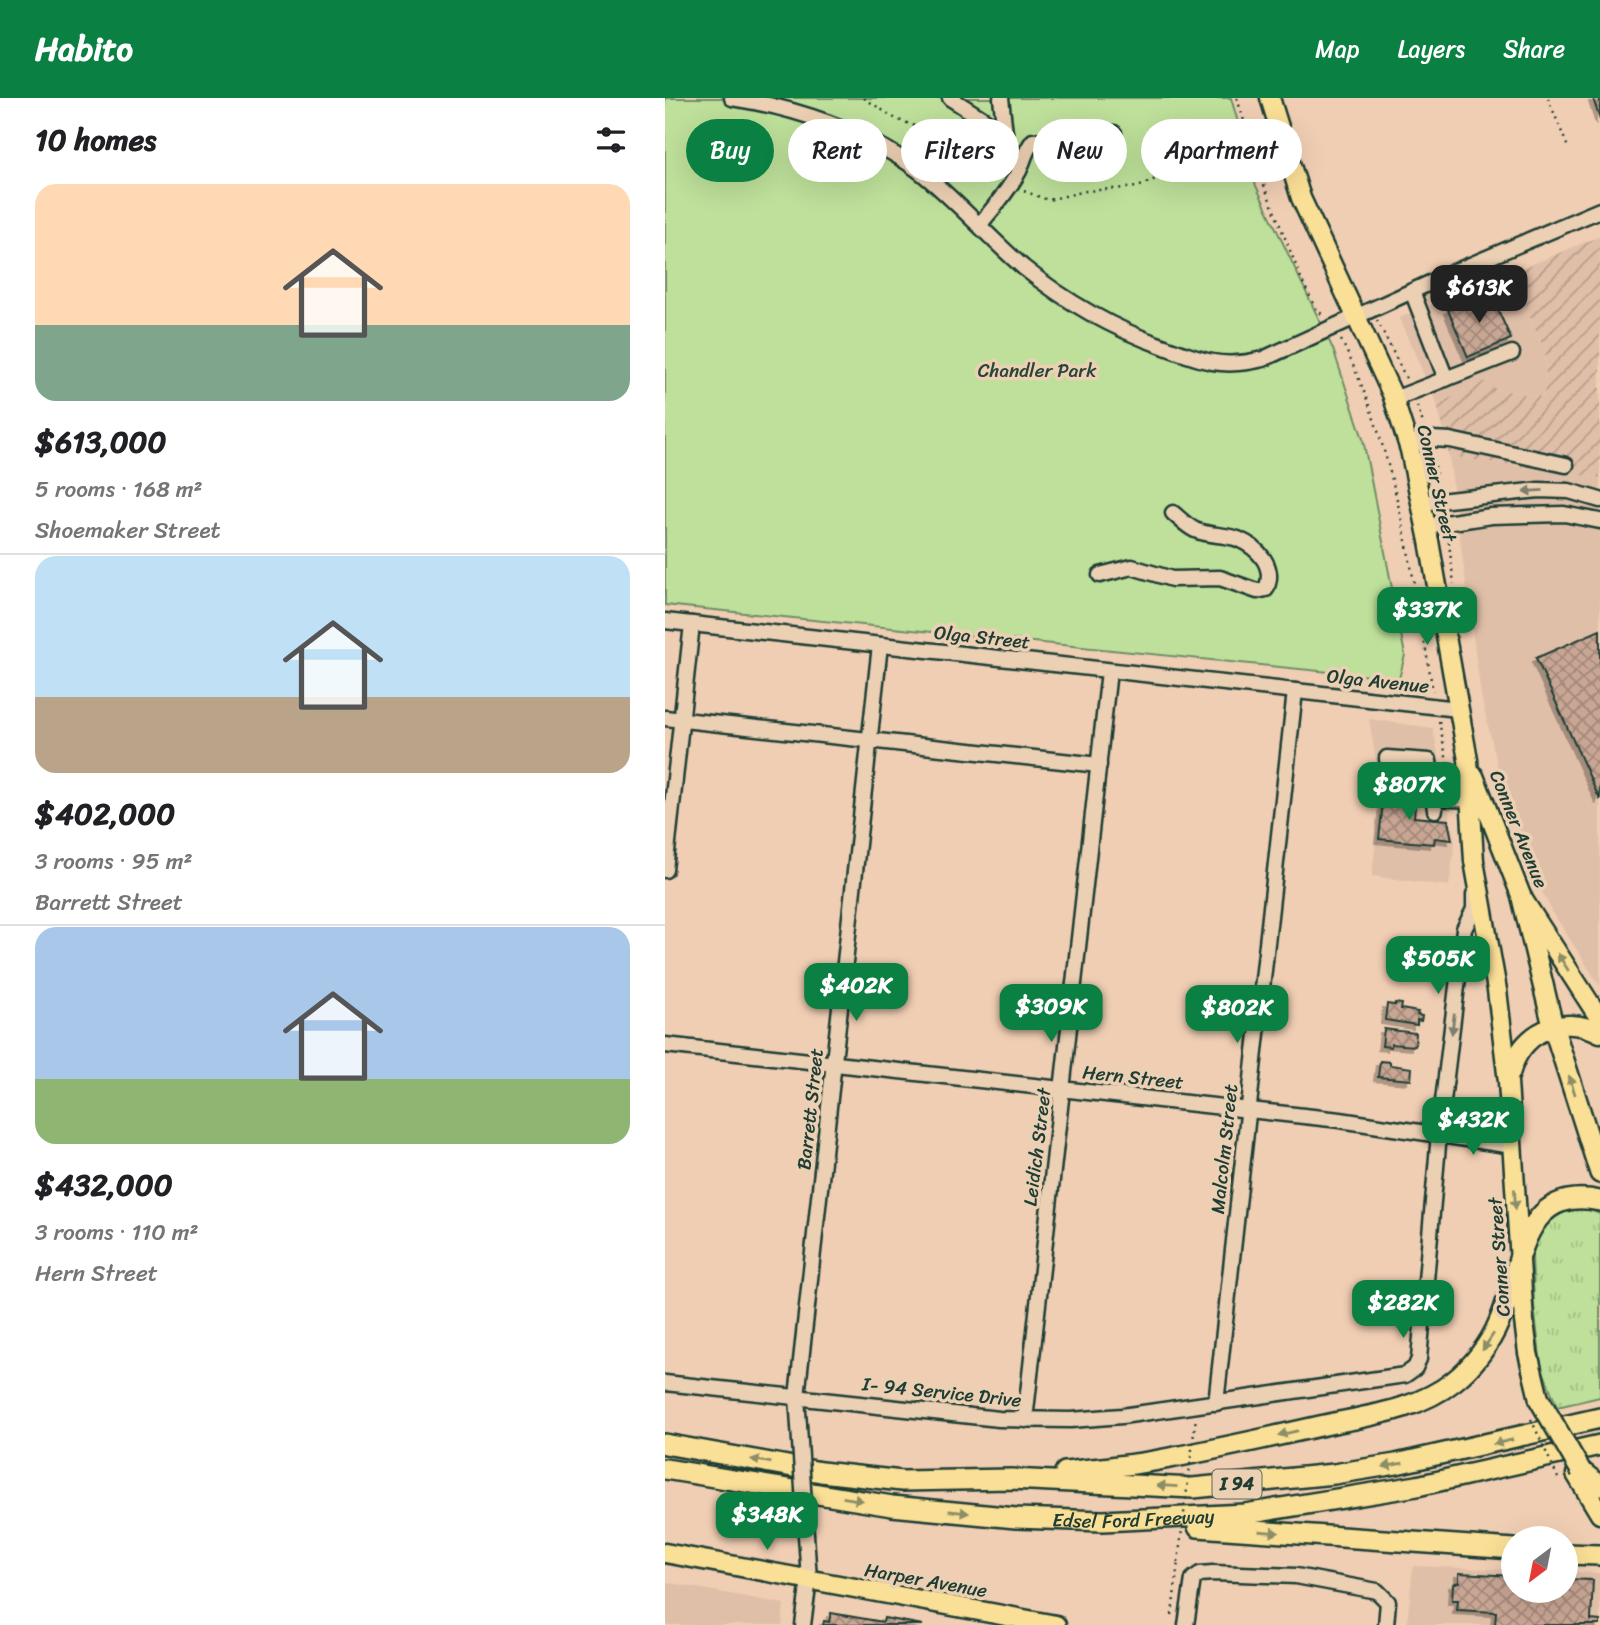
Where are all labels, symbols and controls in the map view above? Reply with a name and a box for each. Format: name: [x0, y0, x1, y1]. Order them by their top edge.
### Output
text: Habito: [35, 20, 133, 78]
text: Map: [1315, 28, 1360, 70]
text: Layers: [1398, 28, 1465, 70]
text: Share: [1503, 28, 1565, 70]
text: 10 homes: [35, 113, 156, 167]
chip: Buy: [686, 119, 774, 182]
chip: Rent: [788, 119, 887, 182]
chip: Filters: [901, 119, 1019, 182]
chip: New: [1033, 119, 1127, 182]
chip: Apartment: [1141, 119, 1302, 182]
icon: filters: [592, 121, 630, 159]
icon: home: [270, 230, 396, 356]
pin: $613K: [1430, 266, 1528, 325]
text: $613K: [1446, 267, 1512, 308]
park label: Chandler Park: [978, 354, 1097, 387]
text: $613,000: [35, 415, 167, 469]
street label: Conner Street: [1408, 421, 1467, 546]
text: 5 rooms · 168 m²: [35, 469, 203, 510]
one-way arrow: [1522, 485, 1544, 496]
text: Shoemaker Street: [35, 510, 221, 551]
pin: $337K: [1378, 588, 1476, 647]
text: $337K: [1393, 589, 1461, 630]
icon: home: [270, 602, 396, 728]
street label: Olga Street: [932, 616, 1032, 658]
street label: Olga Avenue: [1325, 659, 1431, 703]
pin: $807K: [1360, 762, 1458, 822]
text: $807K: [1373, 764, 1445, 805]
street label: Conner Avenue: [1480, 765, 1558, 893]
text: $402,000: [35, 787, 175, 841]
text: 3 rooms · 95 m²: [35, 841, 192, 882]
text: Barrett Street: [35, 882, 183, 923]
pin: $505K: [1389, 936, 1487, 996]
text: $505K: [1402, 938, 1474, 979]
one-way arrow: [1556, 953, 1569, 972]
pin: $402K: [807, 964, 905, 1023]
text: $402K: [820, 965, 892, 1006]
icon: home: [270, 973, 396, 1099]
pin: $309K: [1002, 984, 1100, 1044]
text: $309K: [1016, 986, 1086, 1027]
pin: $802K: [1188, 986, 1286, 1045]
text: $802K: [1201, 987, 1273, 1028]
one-way arrow: [1447, 1014, 1458, 1036]
street label: Barrett Street: [787, 1047, 833, 1171]
street label: Hern Street: [1081, 1055, 1185, 1099]
one-way arrow: [1566, 1074, 1577, 1095]
street label: Malcolm Street: [1201, 1082, 1247, 1216]
street label: Leidich Street: [1013, 1085, 1061, 1208]
pin: $432K: [1424, 1098, 1522, 1157]
text: $432K: [1438, 1099, 1508, 1140]
text: $432,000: [35, 1158, 173, 1212]
one-way arrow: [1510, 1188, 1521, 1210]
street label: Conner Street: [1478, 1195, 1520, 1318]
text: 3 rooms · 110 m²: [35, 1212, 199, 1253]
text: Hern Street: [35, 1253, 158, 1294]
pin: $282K: [1354, 1280, 1452, 1340]
text: $282K: [1368, 1282, 1438, 1323]
one-way arrow: [1481, 1333, 1495, 1351]
street label: I- 94 Service Drive: [860, 1367, 1023, 1417]
one-way arrow: [1277, 1428, 1299, 1439]
one-way arrow: [1492, 1436, 1514, 1447]
one-way arrow: [750, 1455, 772, 1466]
one-way arrow: [1382, 1460, 1404, 1471]
road number: I 94: [1213, 1470, 1261, 1498]
one-way arrow: [1156, 1481, 1178, 1492]
pin: $348K: [718, 1492, 816, 1552]
text: $348K: [732, 1494, 802, 1535]
one-way arrow: [842, 1494, 864, 1505]
street label: Edsel Ford Freeway: [1052, 1499, 1215, 1538]
one-way arrow: [949, 1507, 971, 1518]
one-way arrow: [1258, 1526, 1280, 1537]
north arrow: [1501, 1526, 1579, 1603]
map controls: [1501, 1526, 1578, 1603]
street label: Harper Avenue: [862, 1553, 990, 1607]

